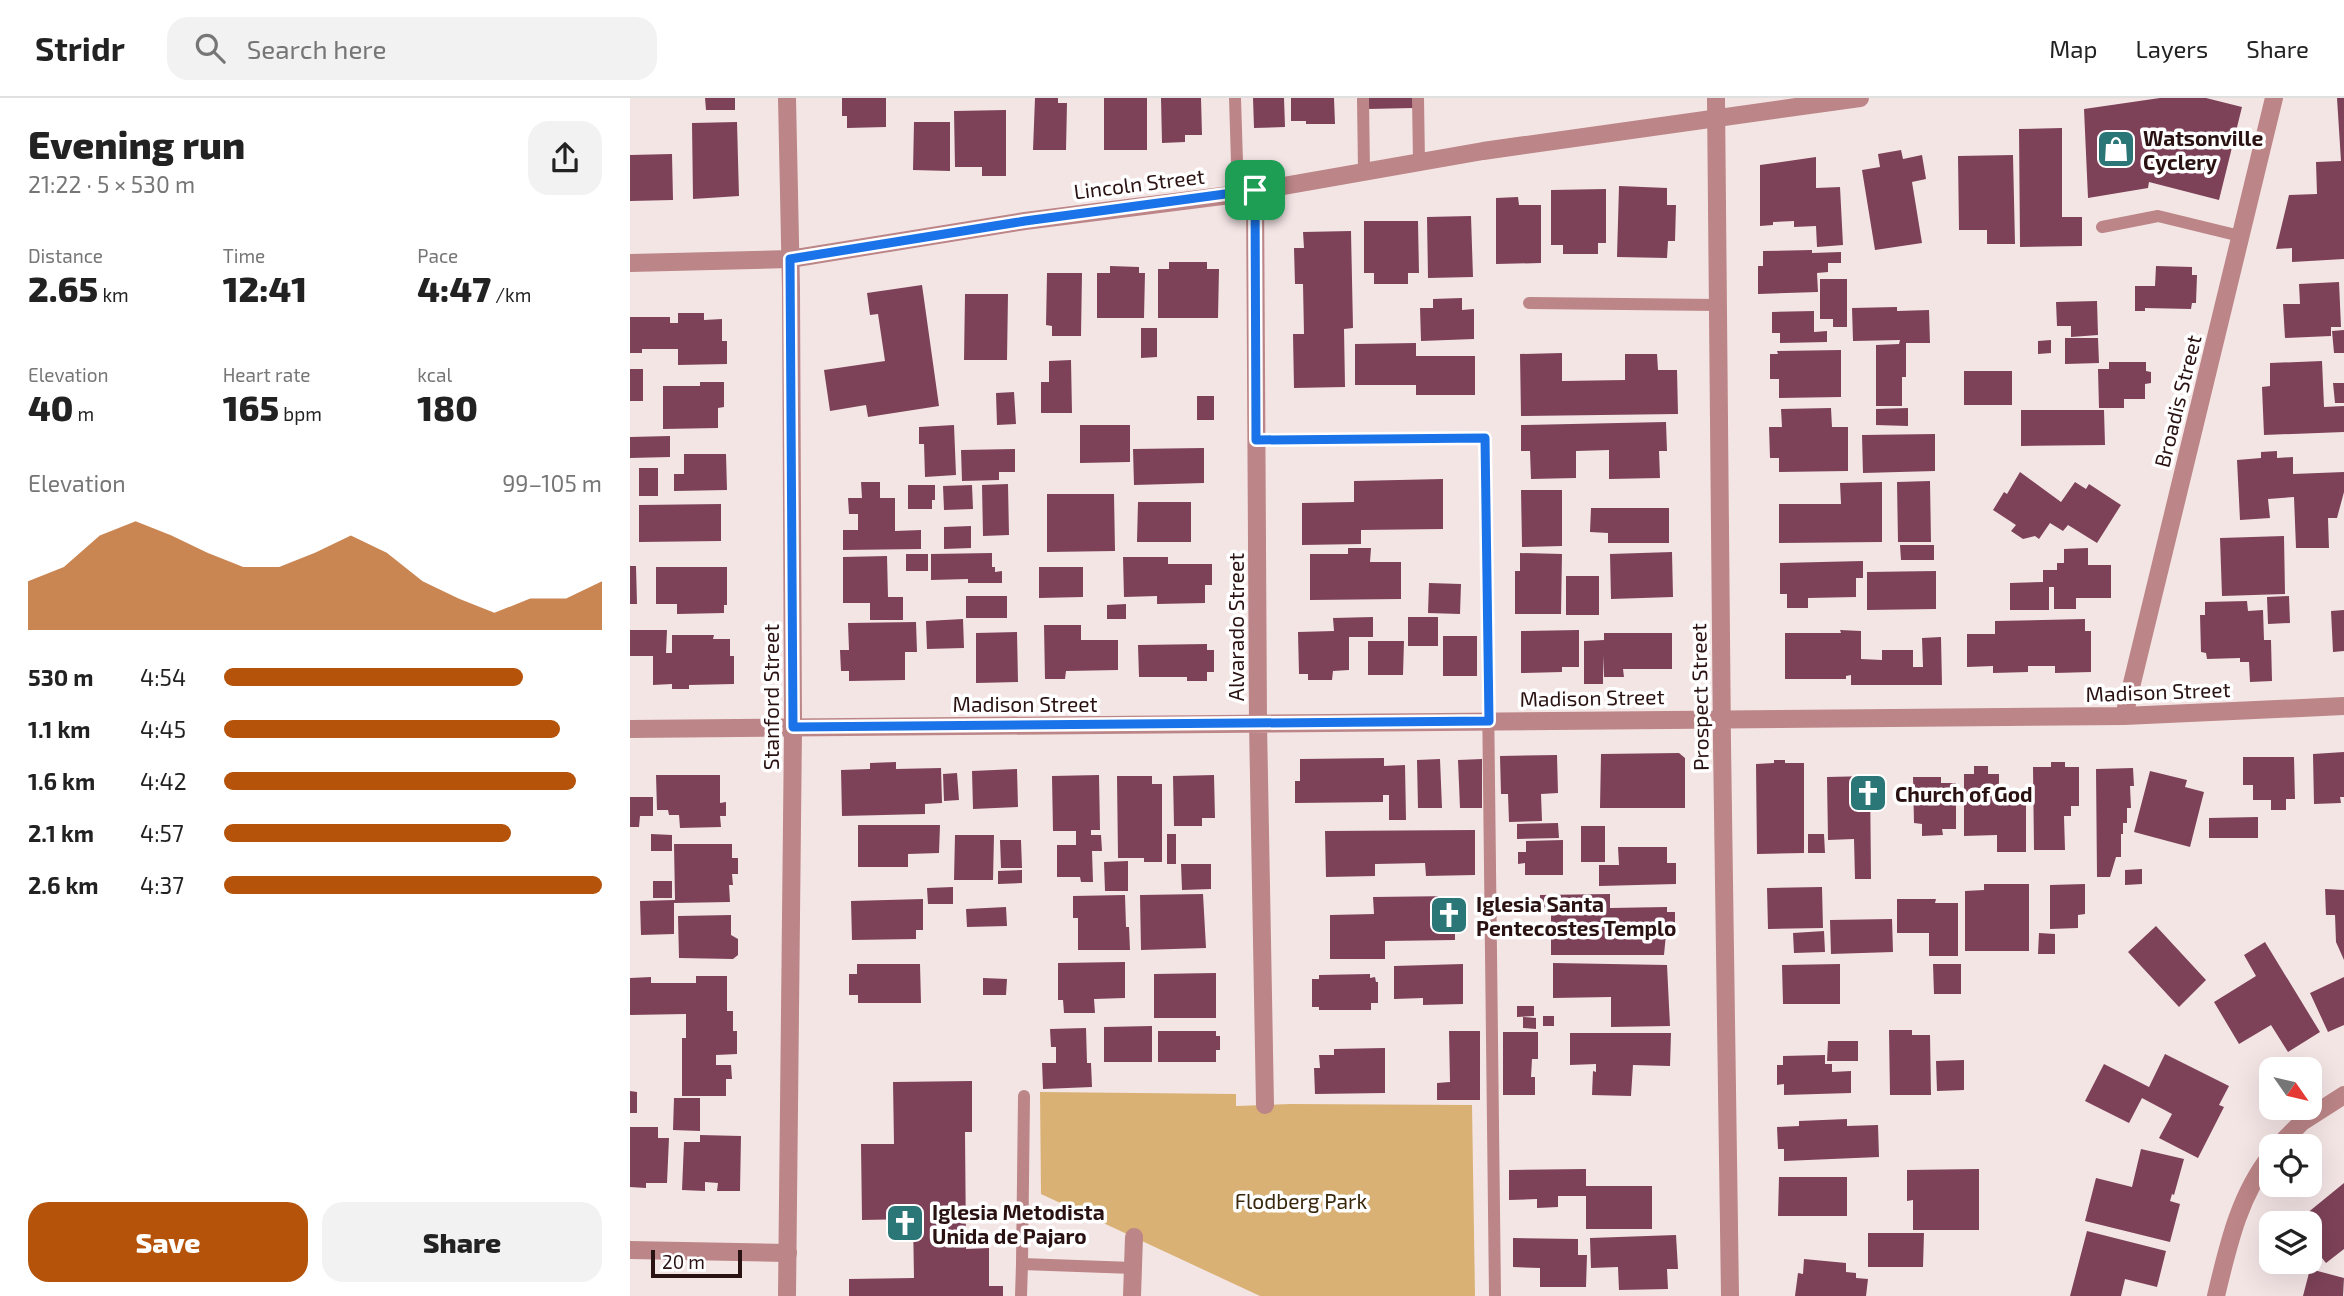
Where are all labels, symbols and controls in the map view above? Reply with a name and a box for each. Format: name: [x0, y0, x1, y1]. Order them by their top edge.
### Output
search box: [167, 17, 657, 80]
text: Stridr: [35, 28, 125, 68]
icon: search: [191, 29, 229, 67]
text: Search here: [247, 33, 386, 64]
text: Map: [2049, 34, 2097, 63]
text: Layers: [2135, 34, 2208, 63]
text: Share: [2246, 34, 2309, 63]
text: Evening run: [28, 121, 245, 167]
button: share: [528, 121, 602, 195]
place label: Watsonville Cyclery: [2143, 125, 2263, 175]
shop icon: Watsonville Cyclery: [2095, 128, 2137, 170]
pin: [1225, 160, 1285, 220]
street label: Lincoln Street: [1072, 163, 1206, 203]
text: 21:22 · 5 × 530 m: [28, 170, 195, 198]
icon: arrive: [1236, 171, 1274, 209]
text: Distance: [28, 244, 103, 267]
text: Time: [223, 244, 265, 267]
text: Pace: [417, 244, 458, 267]
text: 2.65: [28, 267, 98, 309]
text: 12:41: [223, 267, 307, 309]
text: 4:47: [417, 267, 491, 309]
text: km: [98, 283, 129, 306]
text: /km: [491, 283, 531, 306]
street label: Broadis Street: [2148, 332, 2206, 470]
text: Elevation: [28, 363, 109, 386]
text: Heart rate: [223, 363, 311, 386]
text: kcal: [417, 363, 452, 386]
text: 40: [28, 386, 73, 428]
text: 165: [223, 386, 279, 428]
text: 180: [417, 386, 478, 428]
text: m: [73, 402, 94, 425]
text: bpm: [279, 402, 322, 425]
text: Elevation: [28, 469, 126, 497]
text: 99–105 m: [502, 469, 602, 497]
street label: Alvarado Street: [1223, 553, 1248, 701]
street label: Prospect Street: [1685, 623, 1713, 771]
street label: Stanford Street: [758, 624, 783, 770]
text: 530 m: [28, 663, 93, 691]
text: 4:54: [140, 663, 186, 691]
street label: Madison Street: [2085, 676, 2231, 706]
street label: Madison Street: [1519, 683, 1665, 711]
street label: Madison Street: [952, 691, 1098, 716]
text: 1.1 km: [28, 715, 91, 743]
text: 4:45: [140, 715, 186, 743]
text: 1.6 km: [28, 767, 95, 795]
text: 4:42: [140, 767, 187, 795]
church icon: Church of God: [1847, 772, 1889, 814]
place label: Church of God: [1895, 781, 2033, 806]
text: 2.1 km: [28, 819, 94, 847]
text: 4:57: [140, 819, 184, 847]
text: 2.6 km: [28, 871, 99, 899]
text: 4:37: [140, 871, 184, 899]
place label: Iglesia Santa Pentecostes Templo: [1476, 891, 1676, 940]
church icon: Iglesia Santa Pentecostes Templo: [1428, 894, 1470, 936]
north arrow: [2259, 1057, 2322, 1120]
map controls: [2259, 1057, 2322, 1274]
button: locate: [2259, 1134, 2322, 1197]
park label: Flodberg Park: [1235, 1188, 1368, 1213]
place label: Iglesia Metodista Unida de Pajaro: [932, 1199, 1105, 1248]
button: Save: [28, 1202, 308, 1282]
button: Share: [322, 1202, 602, 1282]
church icon: Iglesia Metodista Unida de Pajaro: [884, 1202, 926, 1244]
button: layers: [2259, 1211, 2322, 1274]
scale bar: [651, 1247, 742, 1279]
text: 20 m: [662, 1250, 705, 1273]

